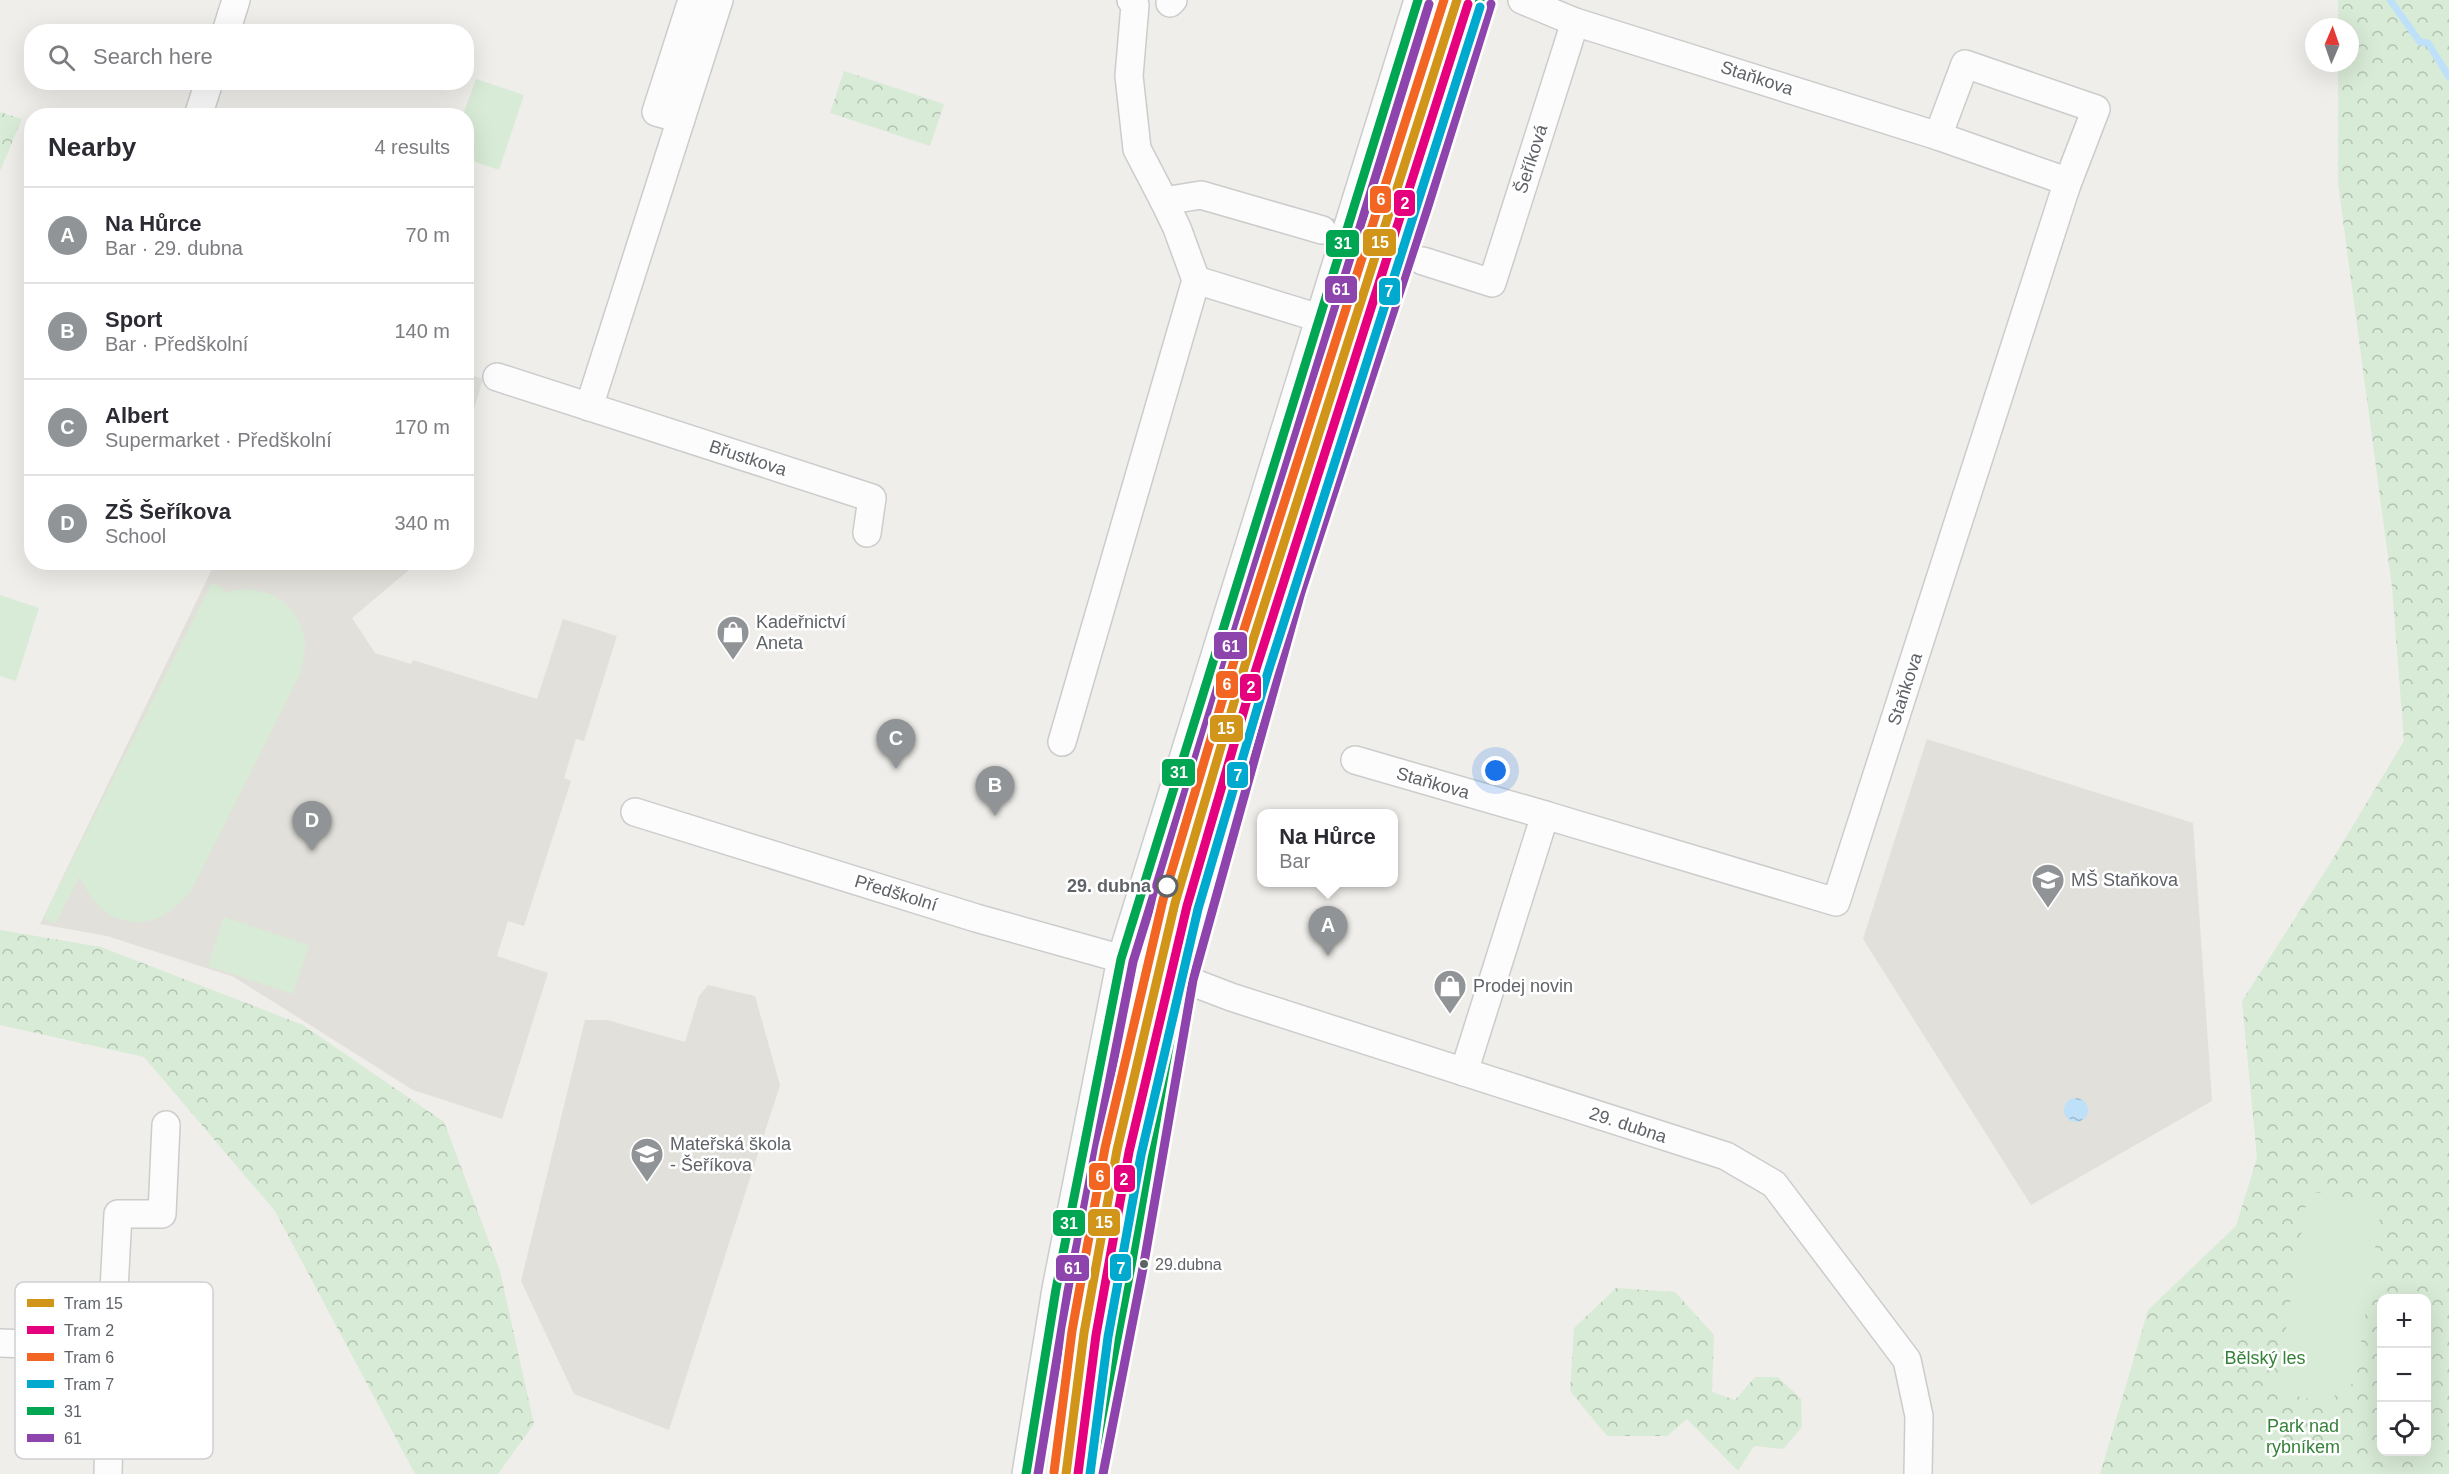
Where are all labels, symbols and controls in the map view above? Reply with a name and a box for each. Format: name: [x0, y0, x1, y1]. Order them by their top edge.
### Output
north arrow: [2305, 18, 2359, 72]
search box: [24, 24, 474, 90]
icon: search: [45, 41, 78, 74]
text: Search here: [93, 44, 213, 69]
street label: Staňkova: [1718, 57, 1797, 99]
street label: Šeříková: [1510, 121, 1552, 196]
text: Nearby: [48, 132, 136, 162]
text: 4 results: [374, 136, 450, 158]
line badge: 6: [1369, 185, 1392, 214]
line badge: 2: [1393, 189, 1416, 217]
text: 6: [1377, 191, 1386, 208]
text: 2: [1401, 195, 1410, 212]
text: Na Hůrce: [105, 211, 202, 236]
text: A: [60, 224, 75, 246]
text: 70 m: [406, 224, 450, 246]
line badge: 15: [1362, 228, 1397, 257]
line badge: 31: [1325, 229, 1360, 258]
text: 15: [1371, 234, 1389, 251]
text: 31: [1334, 235, 1352, 252]
text: Bar · 29. dubna: [105, 237, 243, 259]
line badge: 61: [1324, 275, 1358, 304]
line badge: 7: [1378, 277, 1401, 306]
text: 61: [1332, 281, 1350, 298]
text: 7: [1385, 283, 1394, 300]
text: Sport: [105, 307, 162, 332]
text: B: [60, 320, 75, 342]
text: 140 m: [394, 320, 450, 342]
text: Bar · Předškolní: [105, 333, 248, 355]
text: Albert: [105, 403, 169, 428]
text: C: [60, 416, 75, 438]
text: 170 m: [394, 416, 450, 438]
text: Supermarket · Předškolní: [105, 429, 332, 451]
street label: Břustkova: [707, 436, 790, 480]
text: ZŠ Šeříkova: [105, 499, 231, 524]
text: D: [60, 512, 75, 534]
text: 340 m: [394, 512, 450, 534]
text: School: [105, 525, 166, 547]
place label: Kadeřnictví Aneta: [756, 612, 846, 653]
shop icon: Kadeřnictví Aneta: [715, 614, 751, 661]
line badge: 61: [1213, 631, 1248, 660]
text: 61: [1222, 638, 1240, 655]
street label: Staňkova: [1884, 649, 1926, 728]
line badge: 6: [1215, 670, 1239, 699]
line badge: 2: [1239, 673, 1262, 702]
text: 6: [1223, 676, 1232, 693]
text: 2: [1247, 679, 1256, 696]
line badge: 15: [1209, 714, 1244, 743]
pin: C: [876, 720, 916, 769]
text: 15: [1217, 720, 1235, 737]
your location: [1481, 756, 1510, 785]
line badge: 31: [1161, 758, 1196, 787]
line badge: 7: [1226, 761, 1249, 789]
street label: Staňkova: [1394, 763, 1473, 803]
text: 31: [1170, 764, 1188, 781]
pin: B: [976, 766, 1014, 816]
text: 7: [1234, 767, 1243, 784]
pin: D: [292, 802, 332, 851]
popup: [1257, 809, 1398, 887]
text: Na Hůrce: [1279, 824, 1376, 849]
text: Bar: [1279, 850, 1310, 872]
school or university icon: MŠ Staňkova: [2030, 862, 2066, 909]
place label: MŠ Staňkova: [2071, 869, 2179, 890]
street label: Předškolní: [852, 871, 940, 915]
marker: 29. dubna: [1156, 875, 1178, 897]
place label: 29. dubna: [1067, 876, 1152, 896]
pin: A: [1308, 906, 1348, 956]
shop icon: Prodej novin: [1432, 968, 1468, 1015]
place label: Prodej novin: [1473, 976, 1573, 996]
street label: 29. dubna: [1587, 1103, 1670, 1147]
place label: Mateřská škola - Šeříkova: [670, 1134, 792, 1175]
school or university icon: Mateřská škola - Šeříkova: [629, 1136, 665, 1183]
line badge: 6: [1088, 1162, 1111, 1191]
line badge: 2: [1113, 1164, 1136, 1193]
text: 6: [1096, 1168, 1105, 1185]
text: 2: [1120, 1171, 1129, 1188]
line badge: 15: [1087, 1208, 1121, 1237]
line badge: 31: [1052, 1209, 1086, 1237]
text: 15: [1095, 1214, 1113, 1231]
text: 31: [1060, 1215, 1078, 1232]
line badge: 7: [1109, 1253, 1132, 1282]
line badge: 61: [1055, 1254, 1090, 1282]
place label: 29.dubna: [1155, 1256, 1222, 1273]
marker: 29.dubna: [1138, 1258, 1150, 1270]
text: 61: [1064, 1260, 1082, 1277]
text: 7: [1117, 1260, 1126, 1277]
legend: [15, 1282, 213, 1459]
map controls: [2377, 1294, 2431, 1456]
button: +: [2377, 1294, 2431, 1348]
text: Tram 15: [64, 1295, 123, 1312]
text: Tram 2: [64, 1322, 114, 1339]
park label: Bělský les: [2224, 1348, 2306, 1368]
button: −: [2377, 1348, 2431, 1402]
text: Tram 6: [64, 1349, 114, 1366]
text: Tram 7: [64, 1376, 114, 1393]
button: locate: [2377, 1402, 2431, 1456]
text: 31: [64, 1403, 82, 1420]
park label: Park nad rybníkem: [2266, 1416, 2340, 1457]
text: 61: [64, 1430, 82, 1447]

